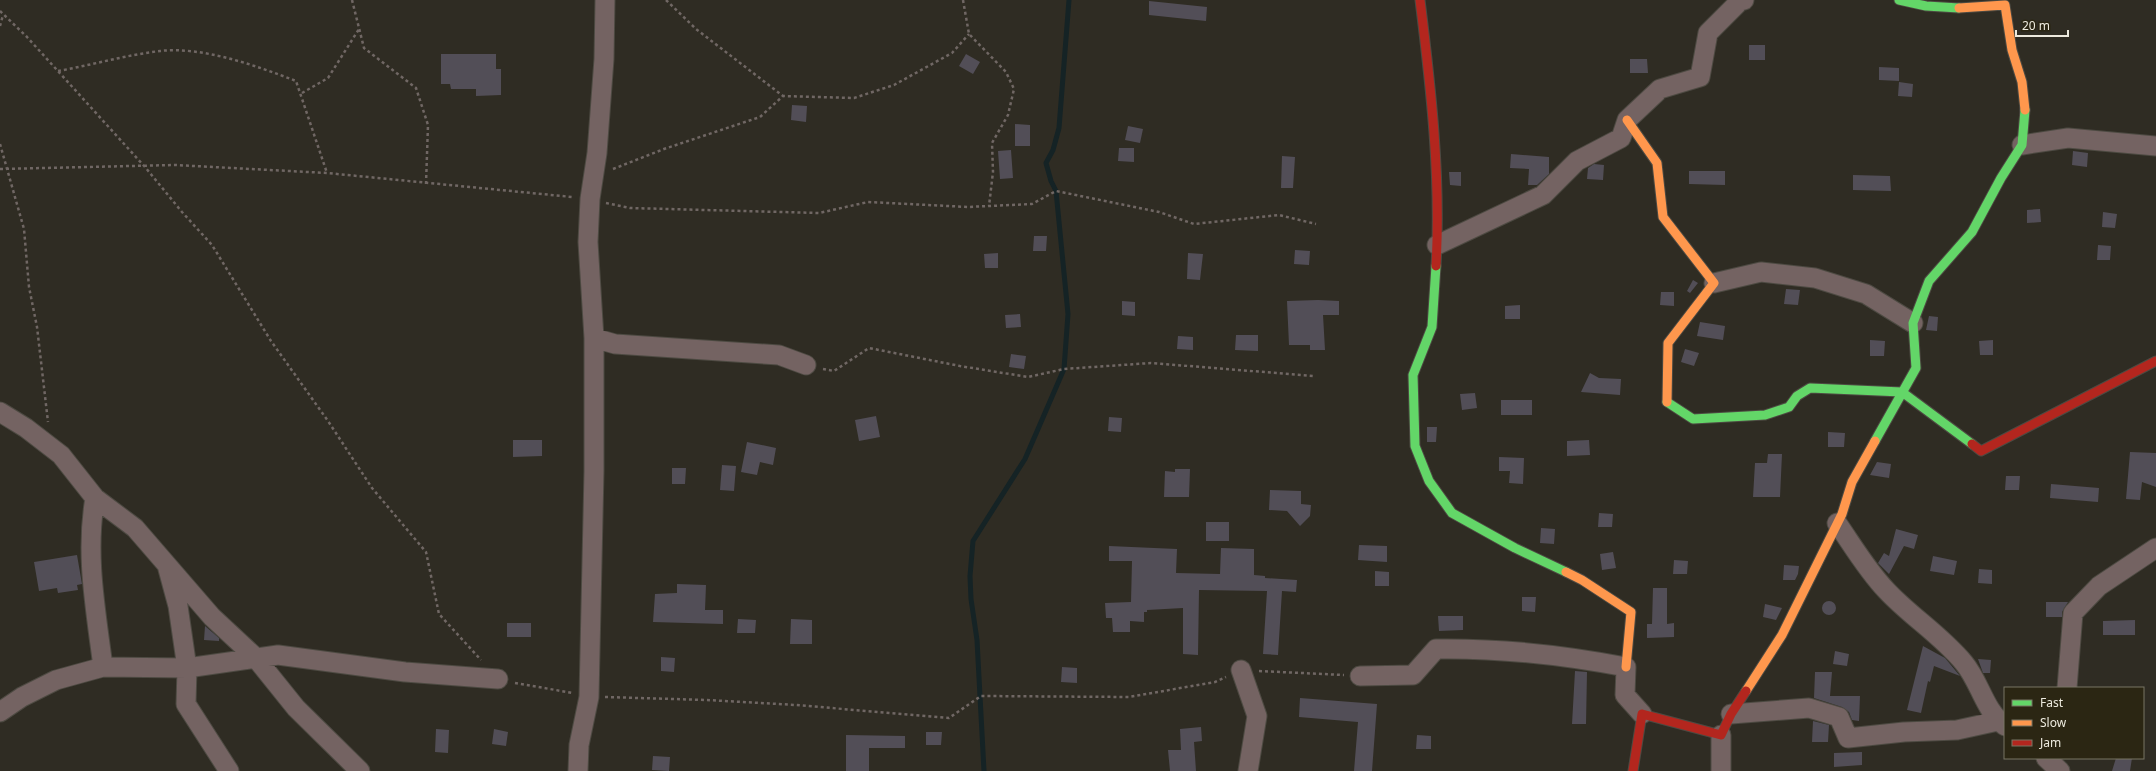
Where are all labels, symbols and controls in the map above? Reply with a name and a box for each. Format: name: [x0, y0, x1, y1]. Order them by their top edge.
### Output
scale bar: [2016, 12, 2068, 38]
text: 20 m: [2022, 17, 2050, 34]
legend: [2004, 687, 2144, 759]
text: Fast: [2040, 694, 2064, 711]
text: Slow: [2040, 714, 2067, 731]
text: Jam: [2039, 734, 2061, 751]

